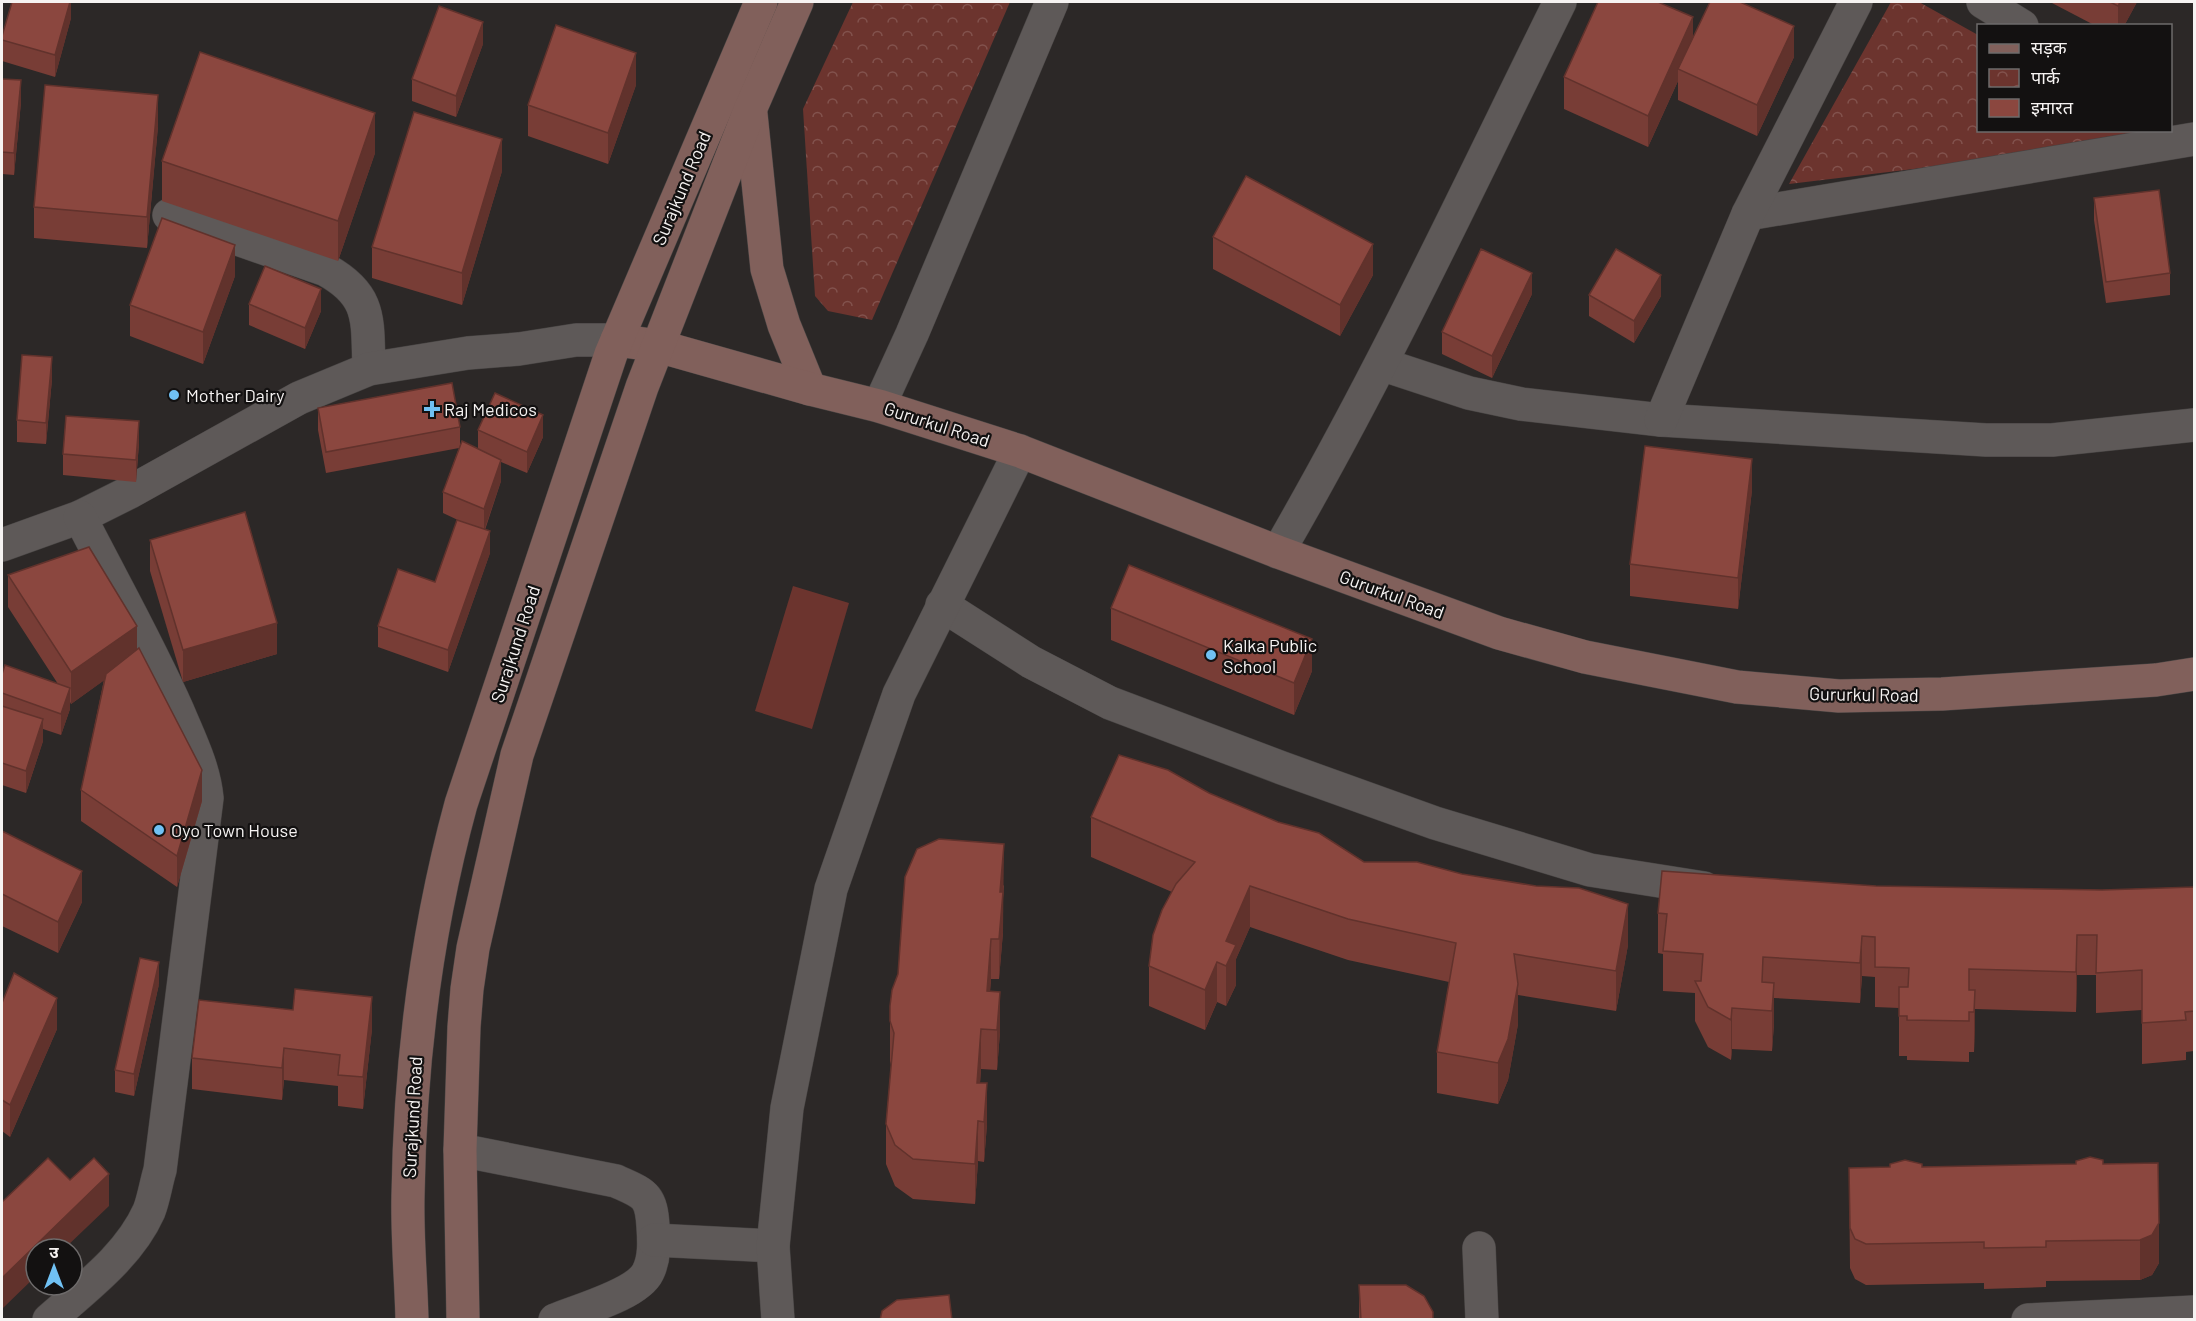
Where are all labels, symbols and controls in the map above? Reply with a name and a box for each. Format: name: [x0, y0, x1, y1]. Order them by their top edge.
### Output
legend: [1977, 24, 2172, 132]
text: सड़क: [2031, 36, 2068, 58]
text: पार्क: [2031, 66, 2061, 88]
text: इमारत: [2031, 96, 2074, 118]
street label: Surajkund Road: [647, 128, 715, 248]
place label: Mother Dairy: [186, 384, 285, 406]
marker: Mother Dairy: [167, 388, 181, 402]
street label: Gururkul Road: [881, 397, 993, 451]
place label: Raj Medicos: [444, 398, 537, 420]
marker: Raj Medicos: [425, 402, 439, 416]
street label: Gururkul Road: [1337, 565, 1447, 623]
street label: Surajkund Road: [486, 583, 544, 705]
place label: Kalka Public School: [1223, 634, 1317, 677]
marker: Kalka Public School: [1204, 648, 1218, 662]
street label: Gururkul Road: [1809, 682, 1919, 706]
place label: Oyo Town House: [171, 819, 298, 841]
marker: Oyo Town House: [152, 823, 166, 837]
street label: Surajkund Road: [398, 1056, 426, 1178]
north arrow: [24, 1237, 84, 1297]
text: उ: [49, 1242, 59, 1261]

